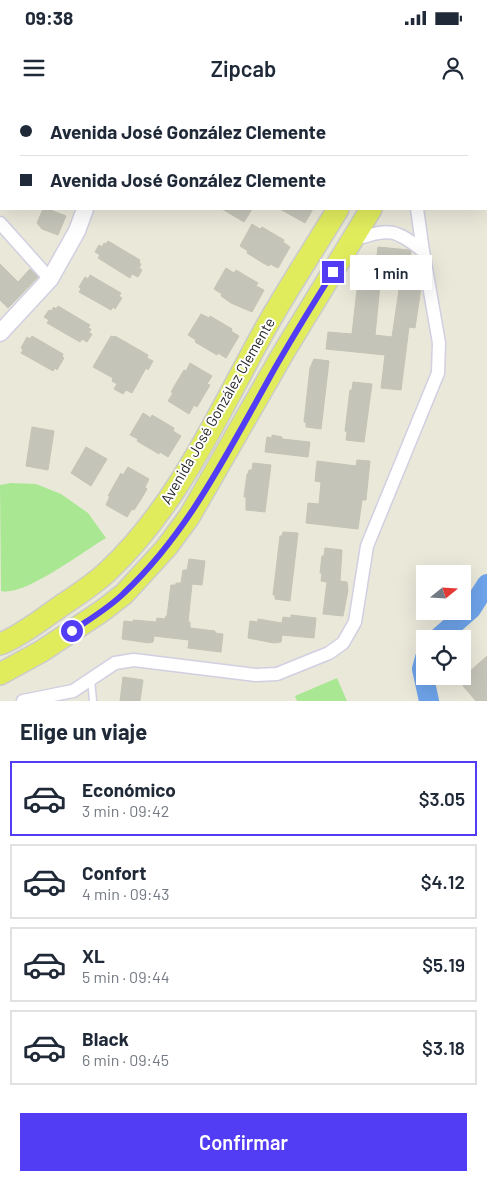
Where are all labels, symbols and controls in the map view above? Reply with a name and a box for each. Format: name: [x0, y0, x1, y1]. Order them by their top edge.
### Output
text: 09:38: [25, 6, 73, 29]
icon: menu: [20, 54, 48, 82]
icon: person: [439, 54, 467, 82]
text: Zipcab: [211, 55, 276, 81]
text: Avenida José González Clemente: [50, 120, 326, 143]
text: Avenida José González Clemente: [50, 168, 326, 191]
callout: 1 min: [350, 254, 433, 290]
route end: [322, 261, 344, 283]
text: 1 min: [374, 263, 408, 282]
street label: Avenida José González Clemente: [156, 314, 278, 507]
north arrow: [416, 565, 471, 620]
map controls: [416, 565, 471, 685]
route start: [61, 620, 83, 642]
button: locate: [416, 630, 471, 685]
text: Elige un viaje: [20, 718, 147, 744]
icon: car: [22, 776, 67, 821]
text: Económico: [82, 778, 176, 801]
text: $3.05: [419, 787, 465, 810]
text: 3 min · 09:42: [82, 801, 169, 820]
icon: car: [22, 859, 67, 904]
text: Confort: [82, 861, 146, 884]
text: $4.12: [421, 870, 465, 893]
text: 4 min · 09:43: [82, 884, 170, 903]
icon: car: [22, 942, 67, 987]
text: XL: [82, 944, 105, 967]
text: $5.19: [422, 953, 465, 976]
text: 5 min · 09:44: [82, 967, 170, 986]
icon: car: [22, 1025, 67, 1070]
text: Black: [82, 1027, 129, 1050]
text: $3.18: [422, 1036, 465, 1059]
text: 6 min · 09:45: [82, 1050, 169, 1069]
button: Confirmar: [20, 1113, 467, 1171]

